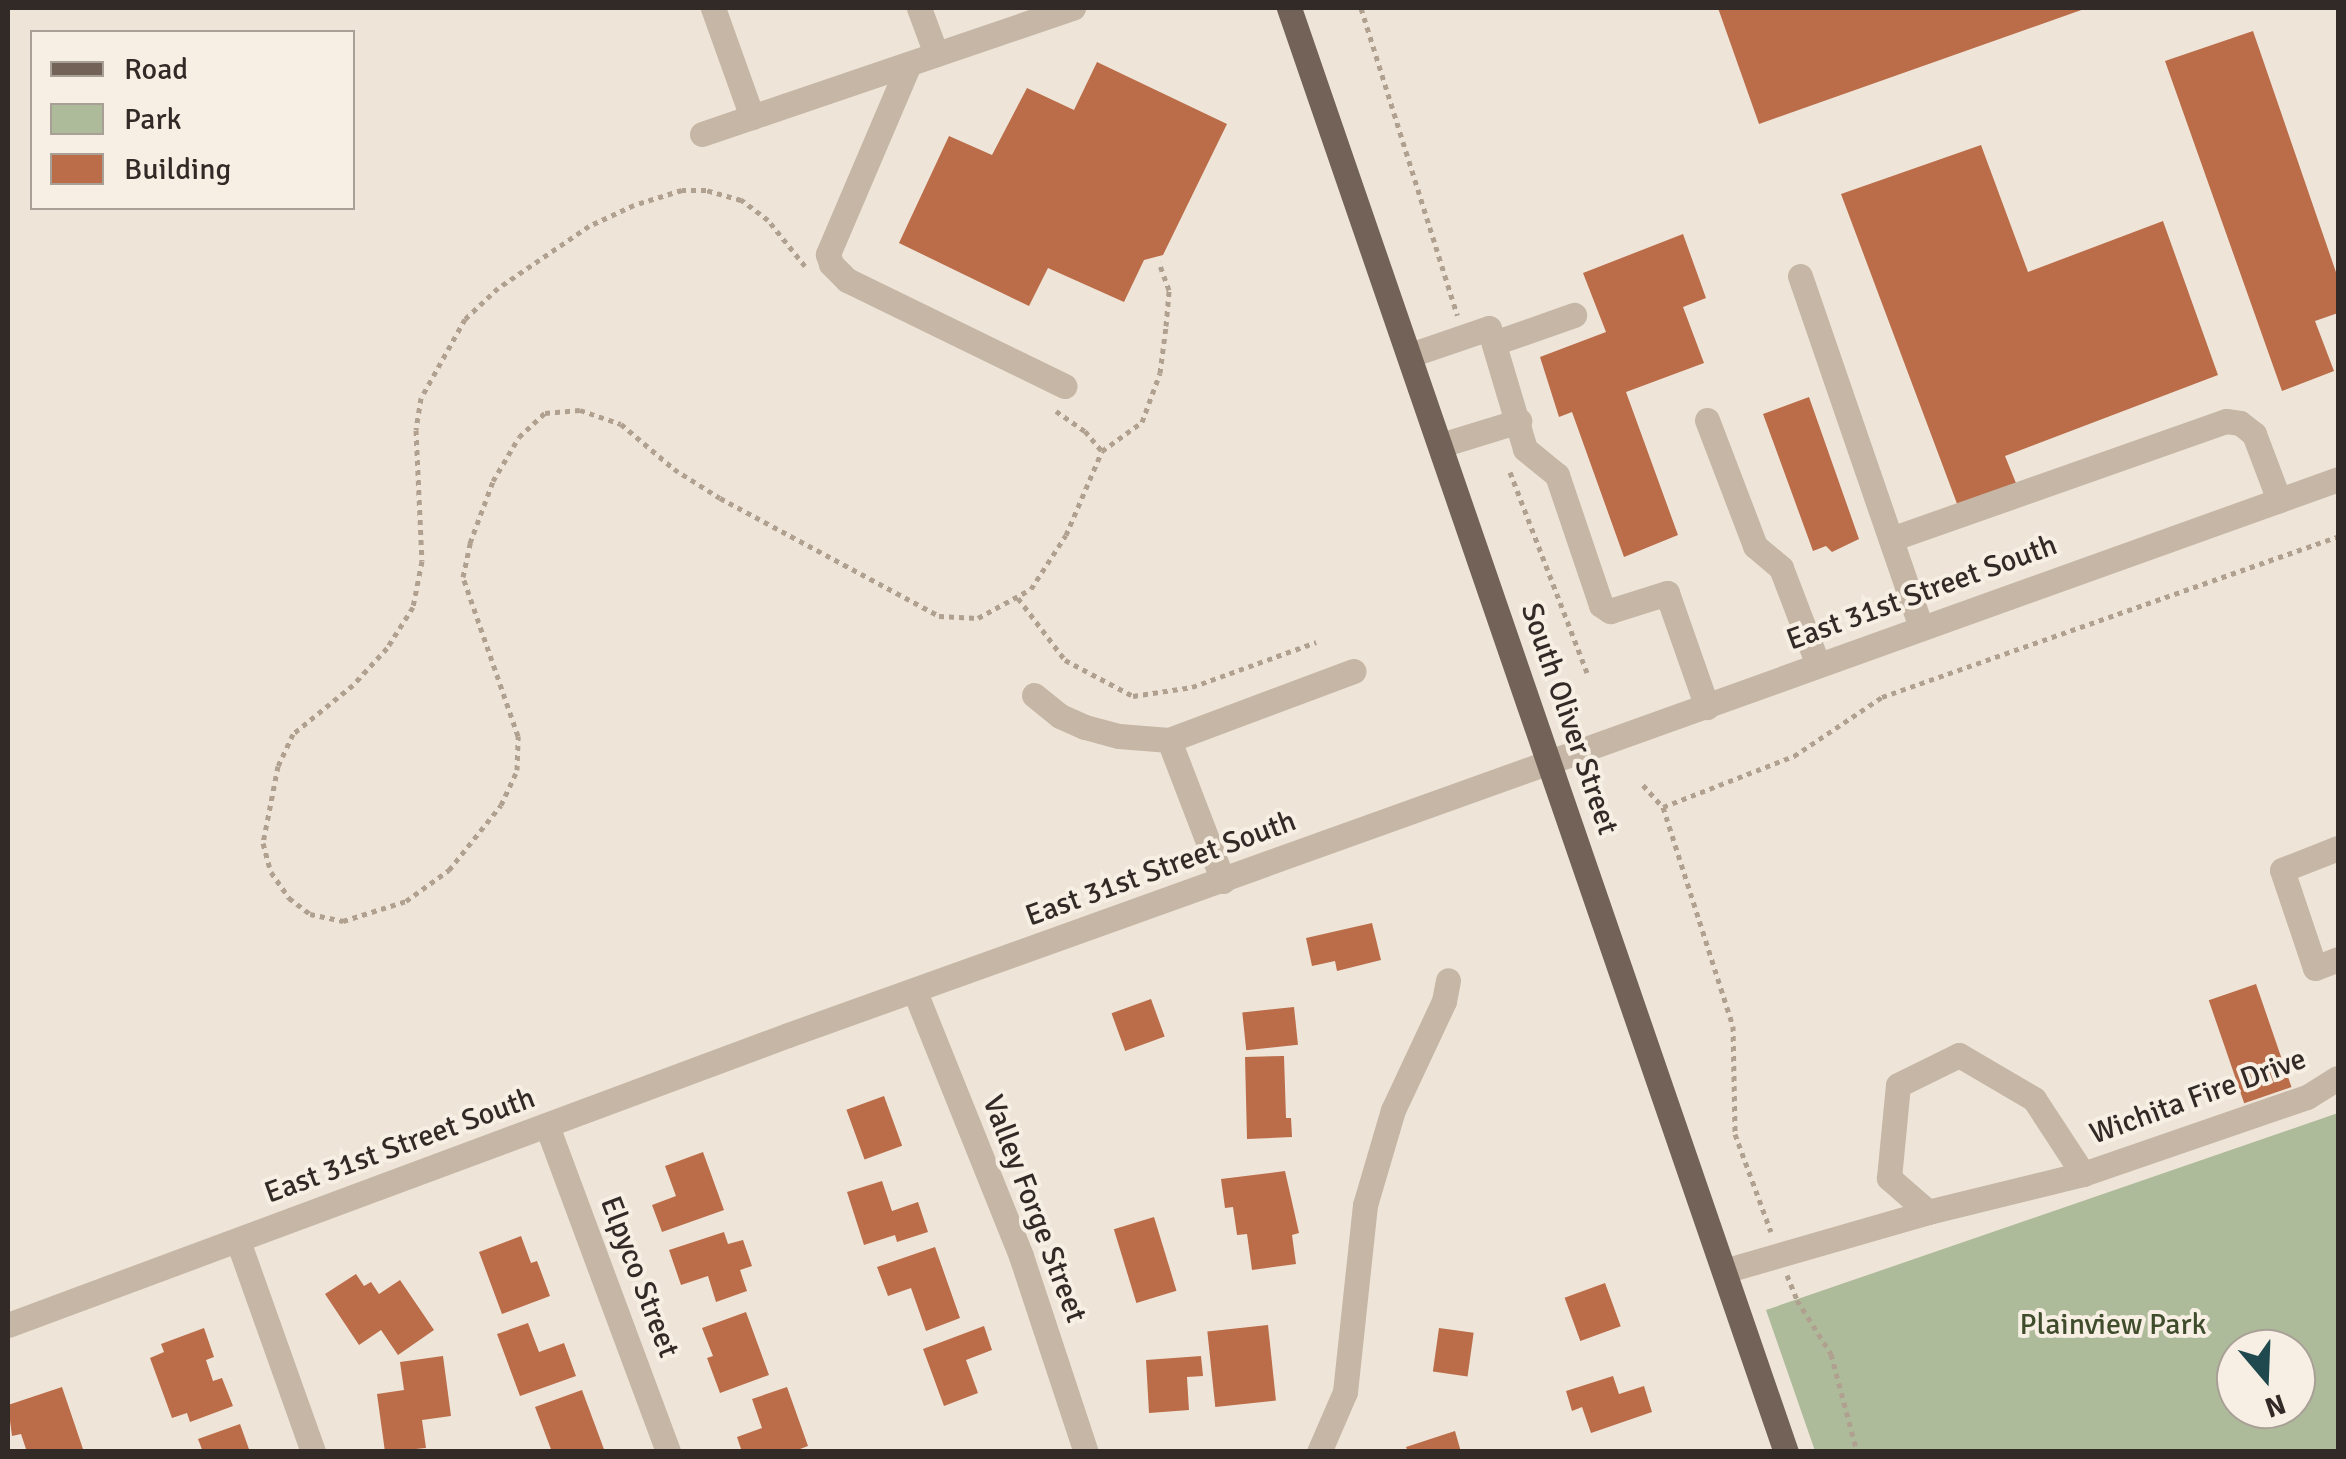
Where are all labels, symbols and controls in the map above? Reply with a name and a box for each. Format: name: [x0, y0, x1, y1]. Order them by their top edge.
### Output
legend: [30, 30, 355, 210]
text: Road: [124, 51, 188, 88]
text: Park: [124, 101, 182, 138]
text: Building: [124, 151, 231, 188]
street label: East 31st Street South: [1782, 527, 2062, 659]
street label: South Oliver Street: [1513, 599, 1625, 839]
street label: East 31st Street South: [1021, 803, 1301, 935]
street label: Wichita Fire Drive: [2085, 1041, 2311, 1153]
street label: East 31st Street South: [260, 1080, 540, 1212]
street label: Valley Forge Street: [974, 1090, 1094, 1328]
street label: Elpyco Street: [592, 1191, 686, 1363]
park label: Plainview Park: [2019, 1307, 2207, 1343]
north arrow: [2216, 1329, 2316, 1429]
text: N: [2260, 1386, 2290, 1425]

